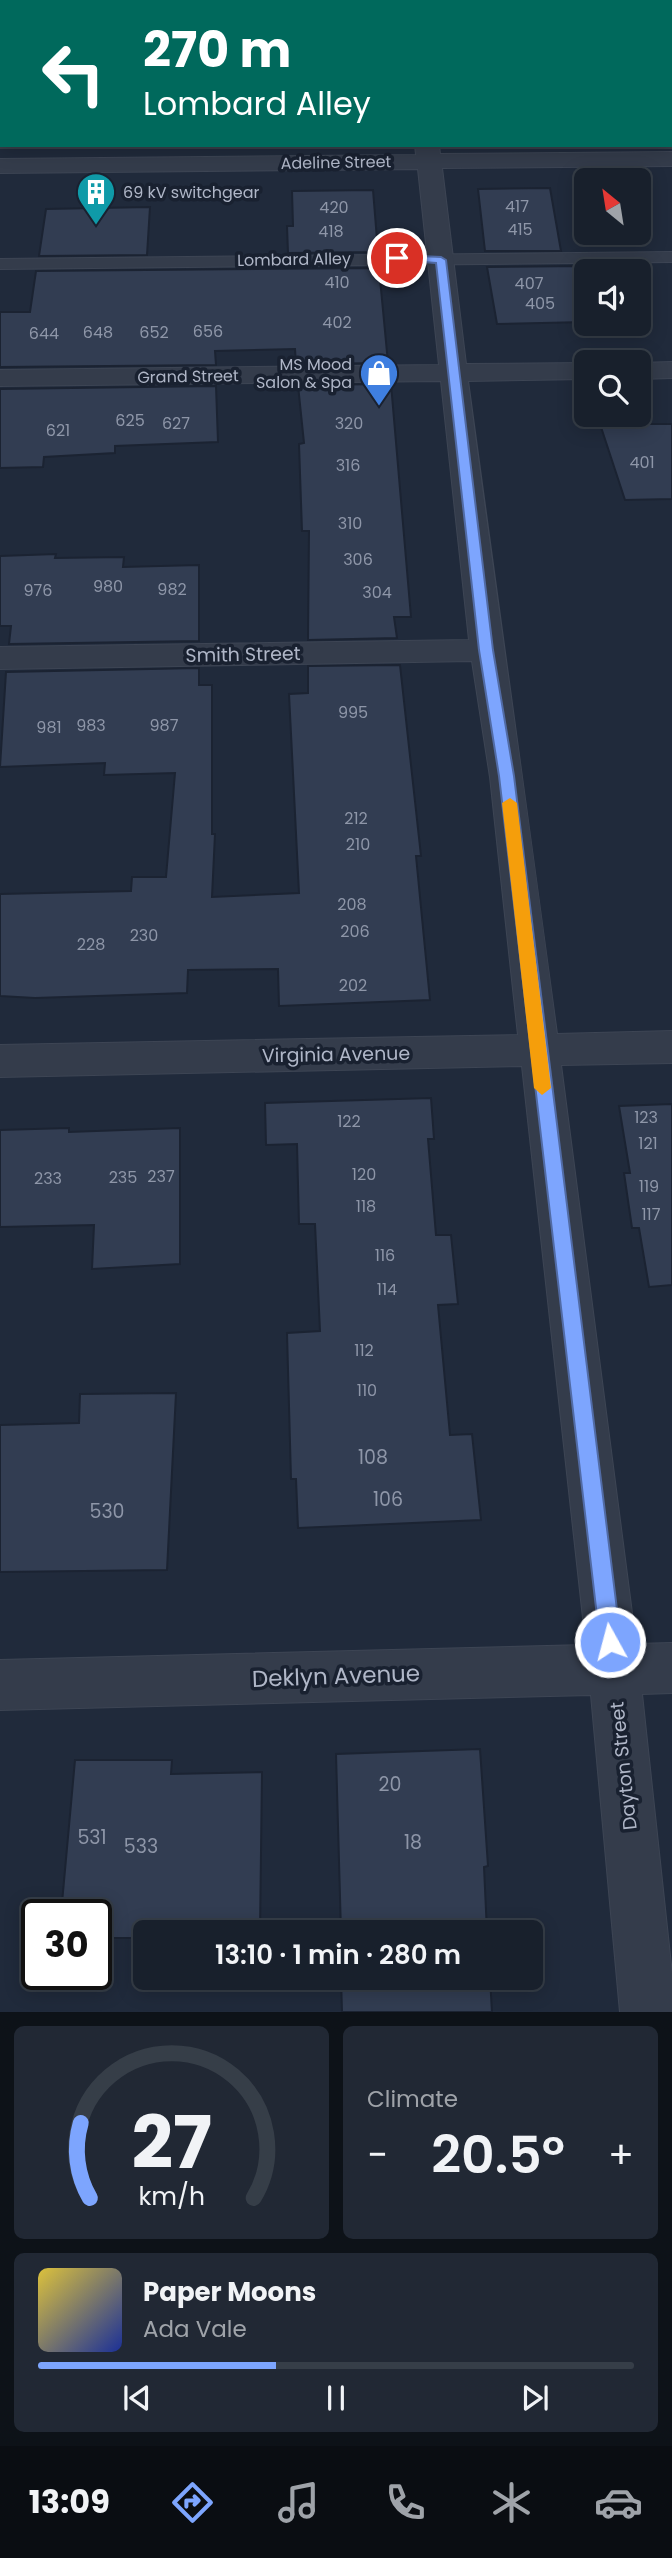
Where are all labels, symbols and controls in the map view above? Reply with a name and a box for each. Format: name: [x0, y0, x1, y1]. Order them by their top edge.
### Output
text: 270 m: [143, 16, 291, 84]
icon: left: [28, 28, 119, 119]
text: Lombard Alley: [143, 81, 371, 126]
street label: Adeline Street: [280, 150, 392, 175]
north arrow: [574, 168, 651, 245]
map controls: [574, 168, 651, 427]
building icon: 69 kV switchgear: [75, 171, 117, 226]
place label: 69 kV switchgear: [123, 181, 260, 204]
house number: 417: [505, 195, 529, 218]
house number: 420: [319, 196, 349, 219]
house number: 415: [507, 218, 533, 241]
house number: 418: [318, 220, 344, 243]
pin: [367, 228, 427, 288]
icon: arrive: [378, 239, 416, 277]
street label: Lombard Alley: [237, 247, 351, 272]
button: sound: [574, 259, 651, 336]
house number: 410: [324, 271, 350, 294]
house number: 407: [515, 272, 544, 295]
house number: 405: [525, 292, 555, 315]
house number: 402: [322, 311, 352, 334]
house number: 656: [193, 320, 223, 343]
house number: 648: [83, 321, 113, 344]
house number: 652: [139, 321, 169, 344]
house number: 644: [29, 322, 59, 345]
button: search: [574, 350, 651, 427]
shop icon: MS Mood Salon & Spa: [358, 352, 400, 407]
place label: MS Mood Salon & Spa: [256, 353, 352, 394]
street label: Grand Street: [137, 364, 239, 389]
house number: 625: [115, 409, 145, 432]
house number: 627: [162, 412, 190, 435]
house number: 320: [335, 412, 363, 435]
house number: 621: [46, 419, 70, 442]
house number: 401: [629, 451, 655, 474]
house number: 316: [336, 454, 360, 477]
house number: 310: [338, 512, 362, 535]
house number: 306: [343, 548, 373, 571]
house number: 980: [93, 575, 123, 598]
house number: 982: [157, 578, 187, 601]
house number: 976: [24, 579, 52, 602]
house number: 304: [362, 581, 392, 604]
street label: Smith Street: [185, 640, 301, 669]
house number: 995: [338, 701, 368, 724]
house number: 983: [76, 714, 106, 737]
house number: 987: [150, 714, 179, 737]
house number: 981: [36, 716, 62, 739]
house number: 212: [344, 807, 368, 830]
house number: 210: [346, 833, 370, 856]
house number: 208: [337, 893, 367, 916]
house number: 206: [340, 920, 370, 943]
house number: 230: [130, 924, 158, 947]
house number: 228: [77, 933, 105, 956]
house number: 202: [339, 974, 367, 997]
street label: Virginia Avenue: [262, 1040, 410, 1069]
house number: 123: [634, 1106, 658, 1129]
house number: 122: [337, 1110, 361, 1133]
house number: 121: [638, 1132, 658, 1155]
house number: 120: [352, 1163, 376, 1186]
house number: 237: [147, 1165, 175, 1188]
house number: 235: [109, 1166, 137, 1189]
house number: 233: [34, 1167, 62, 1190]
house number: 119: [639, 1175, 659, 1198]
house number: 118: [356, 1195, 376, 1218]
house number: 117: [642, 1203, 661, 1226]
house number: 116: [375, 1244, 395, 1267]
house number: 114: [377, 1278, 397, 1301]
house number: 112: [354, 1339, 374, 1362]
house number: 110: [357, 1379, 377, 1402]
house number: 108: [358, 1444, 388, 1471]
house number: 106: [373, 1486, 403, 1513]
house number: 530: [89, 1498, 125, 1525]
position arrow: [573, 1605, 647, 1679]
street label: Deklyn Avenue: [251, 1657, 421, 1695]
street label: Dayton Street: [603, 1700, 644, 1831]
house number: 20: [379, 1771, 401, 1798]
house number: 531: [77, 1824, 107, 1851]
house number: 18: [404, 1829, 422, 1856]
house number: 533: [124, 1833, 158, 1860]
speed limit sign: 30: [21, 1899, 112, 1990]
text: 13:10 · 1 min · 280 m: [215, 1937, 461, 1973]
text: Climate: [367, 2083, 458, 2115]
text: 27: [131, 2093, 212, 2194]
text: 20.5°: [431, 2118, 565, 2191]
text: −: [367, 2128, 388, 2181]
text: +: [608, 2128, 634, 2181]
text: km/h: [138, 2179, 205, 2214]
text: Paper Moons: [143, 2274, 316, 2310]
text: Ada Vale: [143, 2313, 247, 2345]
icon: previous: [118, 2379, 156, 2417]
icon: pause: [317, 2379, 355, 2417]
icon: next: [516, 2379, 554, 2417]
icon: directions: [168, 2478, 217, 2527]
icon: music: [274, 2478, 323, 2527]
icon: phone: [381, 2478, 430, 2527]
icon: climate: [487, 2478, 536, 2527]
icon: car: [594, 2478, 643, 2527]
text: 13:09: [29, 2479, 110, 2524]

